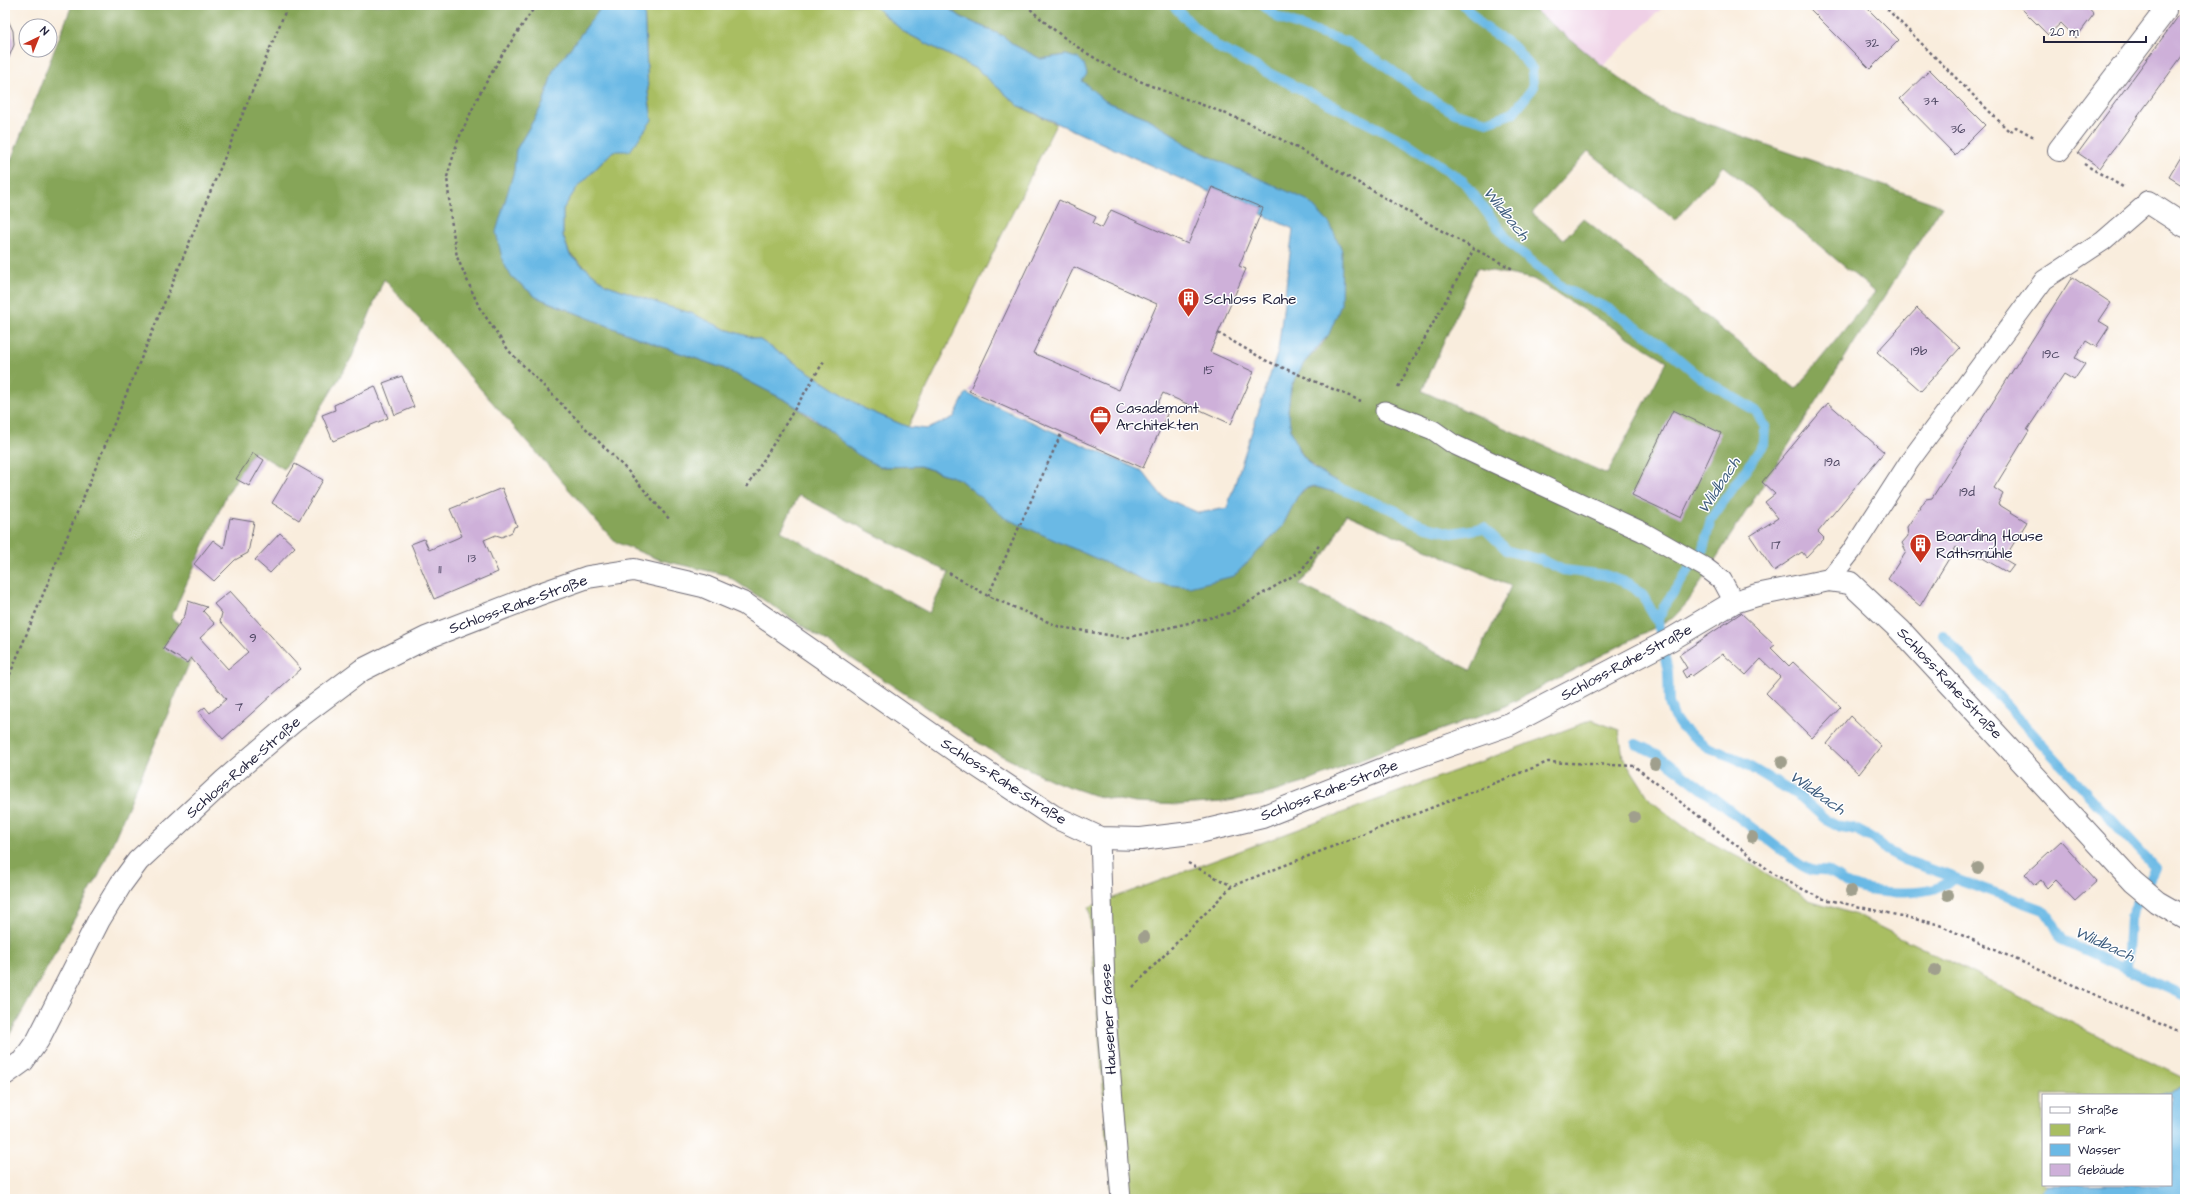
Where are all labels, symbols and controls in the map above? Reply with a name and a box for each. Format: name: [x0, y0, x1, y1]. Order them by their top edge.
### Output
north arrow: [18, 18, 58, 58]
scale bar: [2044, 18, 2146, 44]
text: N: [37, 23, 52, 39]
text: 20 m: [2050, 24, 2079, 41]
house number: 32: [1865, 34, 1880, 52]
house number: 34: [1923, 92, 1939, 110]
house number: 36: [1951, 120, 1965, 138]
water label: Wildbach: [1478, 182, 1535, 246]
building icon: Schloss Rahe: [1175, 286, 1201, 319]
place label: Schloss Rahe: [1204, 289, 1296, 310]
house number: 19b: [1911, 342, 1928, 360]
house number: 19c: [2042, 345, 2060, 363]
house number: 15: [1204, 361, 1214, 379]
place label: Casademont Architekten: [1116, 398, 1199, 436]
office icon: Casademont Architekten: [1088, 404, 1114, 437]
water label: Wildbach: [1692, 452, 1746, 518]
house number: 19a: [1824, 453, 1840, 471]
house number: 19d: [1959, 483, 1975, 501]
place label: Boarding House Rathsmühle: [1936, 526, 2043, 564]
building icon: Boarding House Rathsmühle: [1908, 532, 1934, 565]
house number: 17: [1771, 536, 1781, 554]
house number: 13: [468, 549, 477, 567]
house number: 11: [438, 560, 442, 578]
street label: Schloss-Rahe-Straße: [446, 570, 590, 639]
street label: Schloss-Rahe-Straße: [1557, 619, 1696, 706]
street label: Schloss-Rahe-Straße: [1892, 623, 2007, 744]
house number: 9: [249, 629, 257, 647]
house number: 7: [235, 698, 243, 716]
street label: Schloss-Rahe-Straße: [181, 712, 305, 823]
street label: Schloss-Rahe-Straße: [937, 733, 1071, 830]
street label: Schloss-Rahe-Straße: [1257, 755, 1401, 826]
water label: Wildbach: [1785, 766, 1851, 821]
water label: Wildbach: [2071, 921, 2139, 967]
street label: Hausener Gasse: [1095, 963, 1122, 1075]
legend: [2042, 1094, 2172, 1186]
text: Straße: [2078, 1102, 2119, 1119]
text: Park: [2078, 1122, 2106, 1139]
text: Wasser: [2078, 1142, 2121, 1159]
text: Gebäude: [2078, 1162, 2125, 1179]

